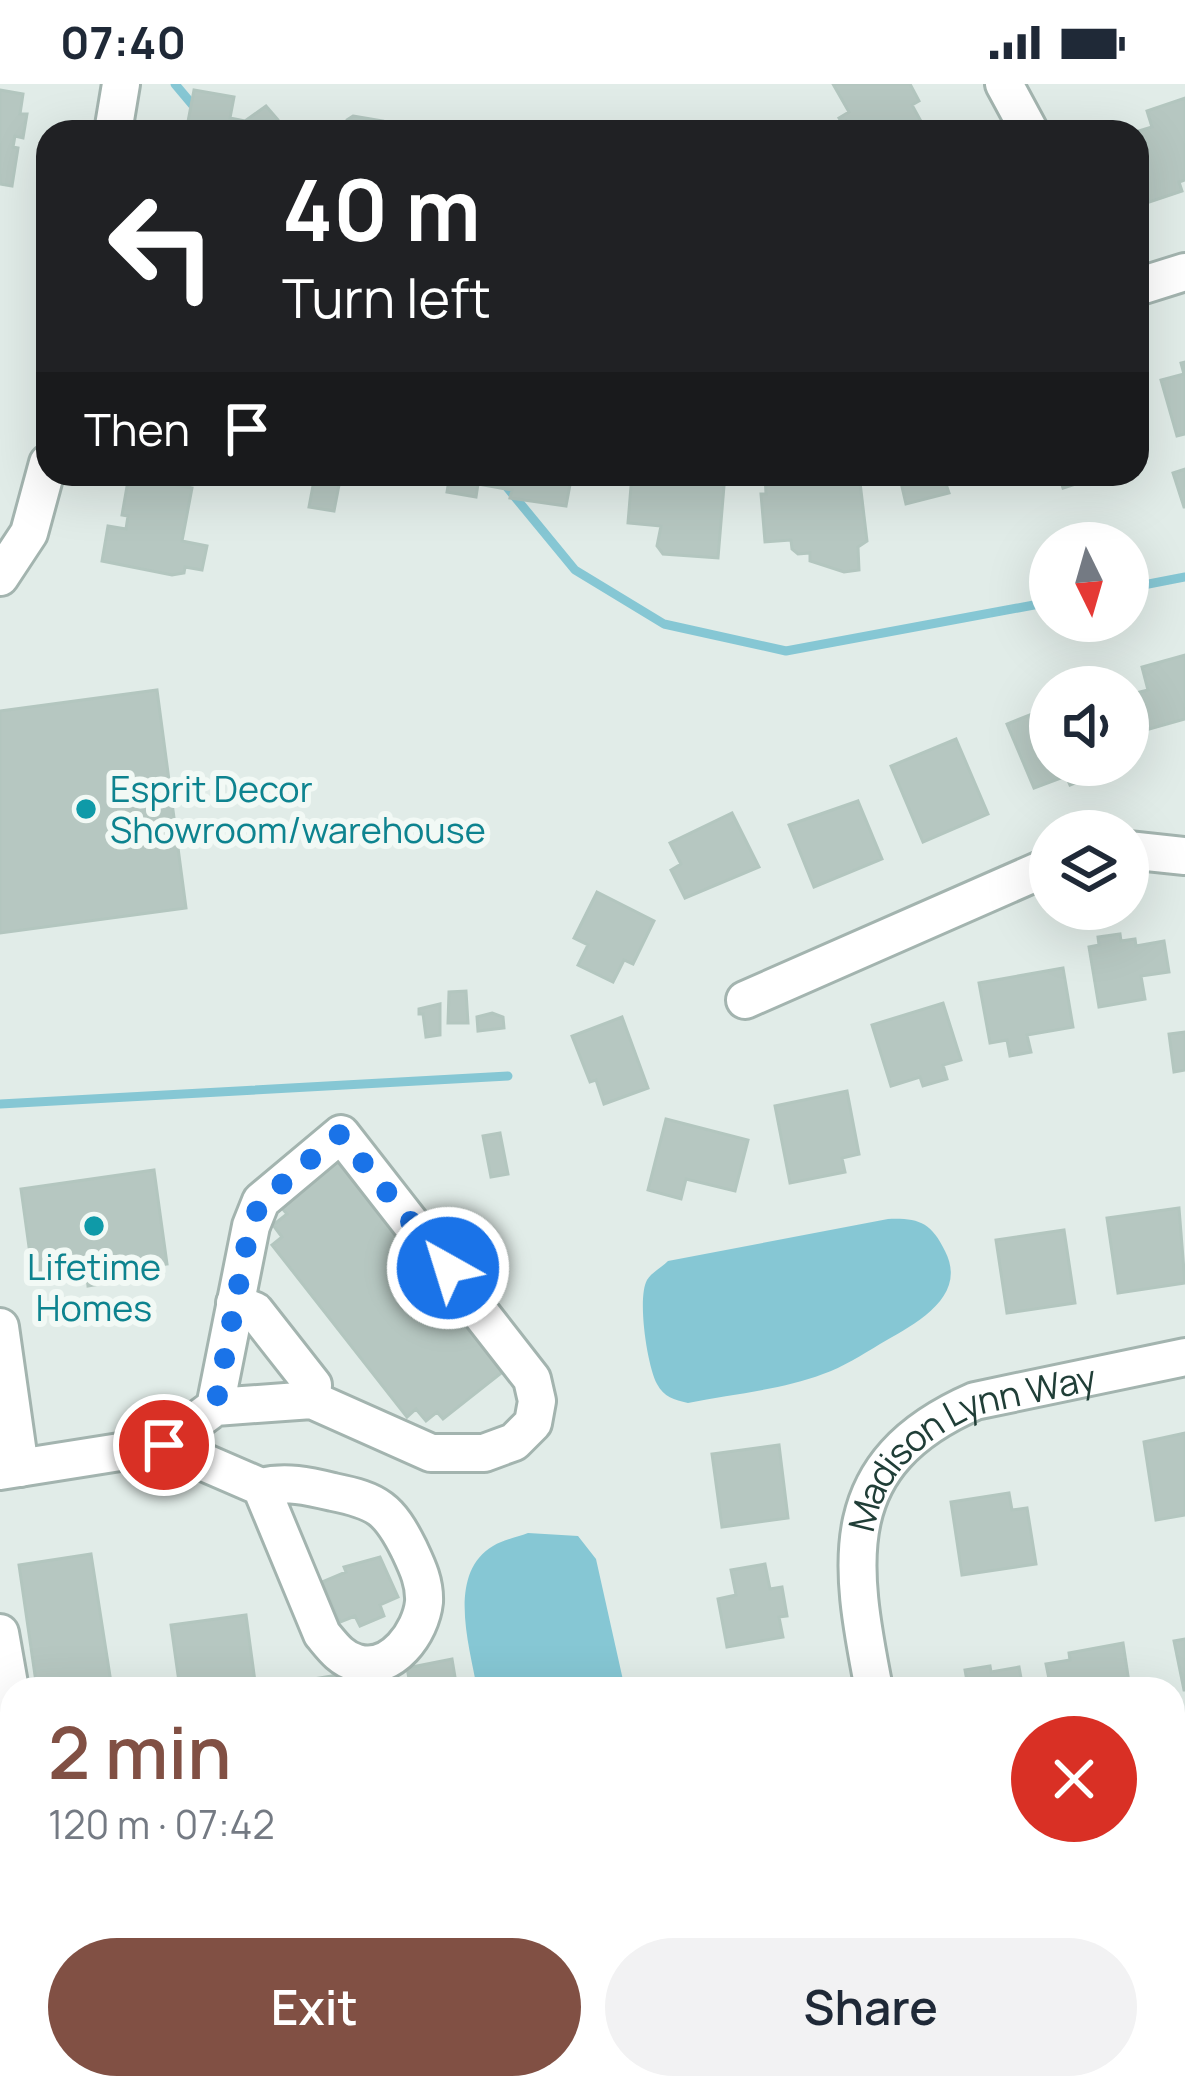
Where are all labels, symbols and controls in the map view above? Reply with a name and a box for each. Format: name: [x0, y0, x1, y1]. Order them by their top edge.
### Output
text: 07:40: [60, 11, 186, 73]
text: 40 m: [282, 151, 481, 266]
icon: left: [84, 168, 240, 324]
text: Turn left: [282, 260, 491, 334]
icon: arrive: [214, 396, 280, 462]
text: Then: [84, 398, 190, 460]
north arrow: [1029, 522, 1149, 642]
map controls: [1029, 522, 1149, 930]
button: sound: [1029, 666, 1149, 786]
place label: Esprit Decor Showroom/warehouse: [110, 764, 486, 854]
marker: Esprit Decor Showroom/warehouse: [73, 796, 99, 822]
button: layers: [1029, 810, 1149, 930]
position arrow: [385, 1205, 511, 1331]
marker: Lifetime Homes: [81, 1213, 107, 1239]
place label: Lifetime Homes: [27, 1242, 161, 1332]
street label: Madison Lynn Way: [836, 1352, 1100, 1536]
pin: [113, 1394, 215, 1496]
icon: arrive: [131, 1412, 197, 1478]
text: 2 min: [48, 1702, 232, 1801]
button: close: [1011, 1716, 1137, 1842]
text: 120 m · 07:42: [48, 1797, 275, 1851]
button: Exit: [48, 1938, 581, 2076]
button: Share: [605, 1938, 1137, 2076]

